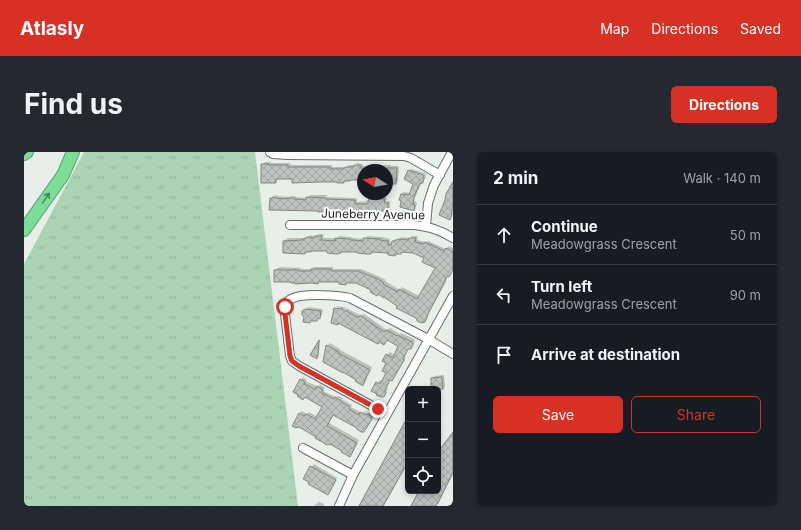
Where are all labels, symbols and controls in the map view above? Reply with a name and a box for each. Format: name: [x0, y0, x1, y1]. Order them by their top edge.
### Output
text: Atlasly: [20, 17, 84, 40]
text: Map: [600, 20, 629, 37]
text: Directions: [651, 20, 718, 37]
text: Saved: [740, 20, 781, 37]
button: Directions: [671, 86, 777, 123]
text: Find us: [24, 87, 123, 121]
north arrow: [357, 164, 393, 200]
text: 2 min: [493, 168, 538, 188]
text: Walk · 140 m: [683, 170, 761, 186]
one-way arrow: [42, 192, 50, 203]
street label: Juneberry Avenue: [321, 206, 425, 222]
text: Continue: [531, 217, 598, 236]
icon: ahead: [493, 224, 515, 246]
text: 50 m: [730, 227, 761, 243]
text: Meadowgrass Crescent: [531, 236, 677, 252]
text: Turn left: [531, 277, 592, 296]
icon: left: [493, 284, 515, 306]
text: 90 m: [730, 287, 761, 303]
text: Meadowgrass Crescent: [531, 296, 677, 312]
route start: [276, 298, 294, 316]
icon: arrive: [493, 344, 515, 366]
text: Arrive at destination: [531, 345, 680, 364]
map controls: [405, 386, 441, 494]
button: +: [405, 386, 441, 422]
button: Save: [493, 396, 623, 433]
button: Share: [631, 396, 761, 433]
route end: [369, 400, 387, 418]
button: −: [405, 422, 441, 458]
button: locate: [405, 458, 441, 494]

